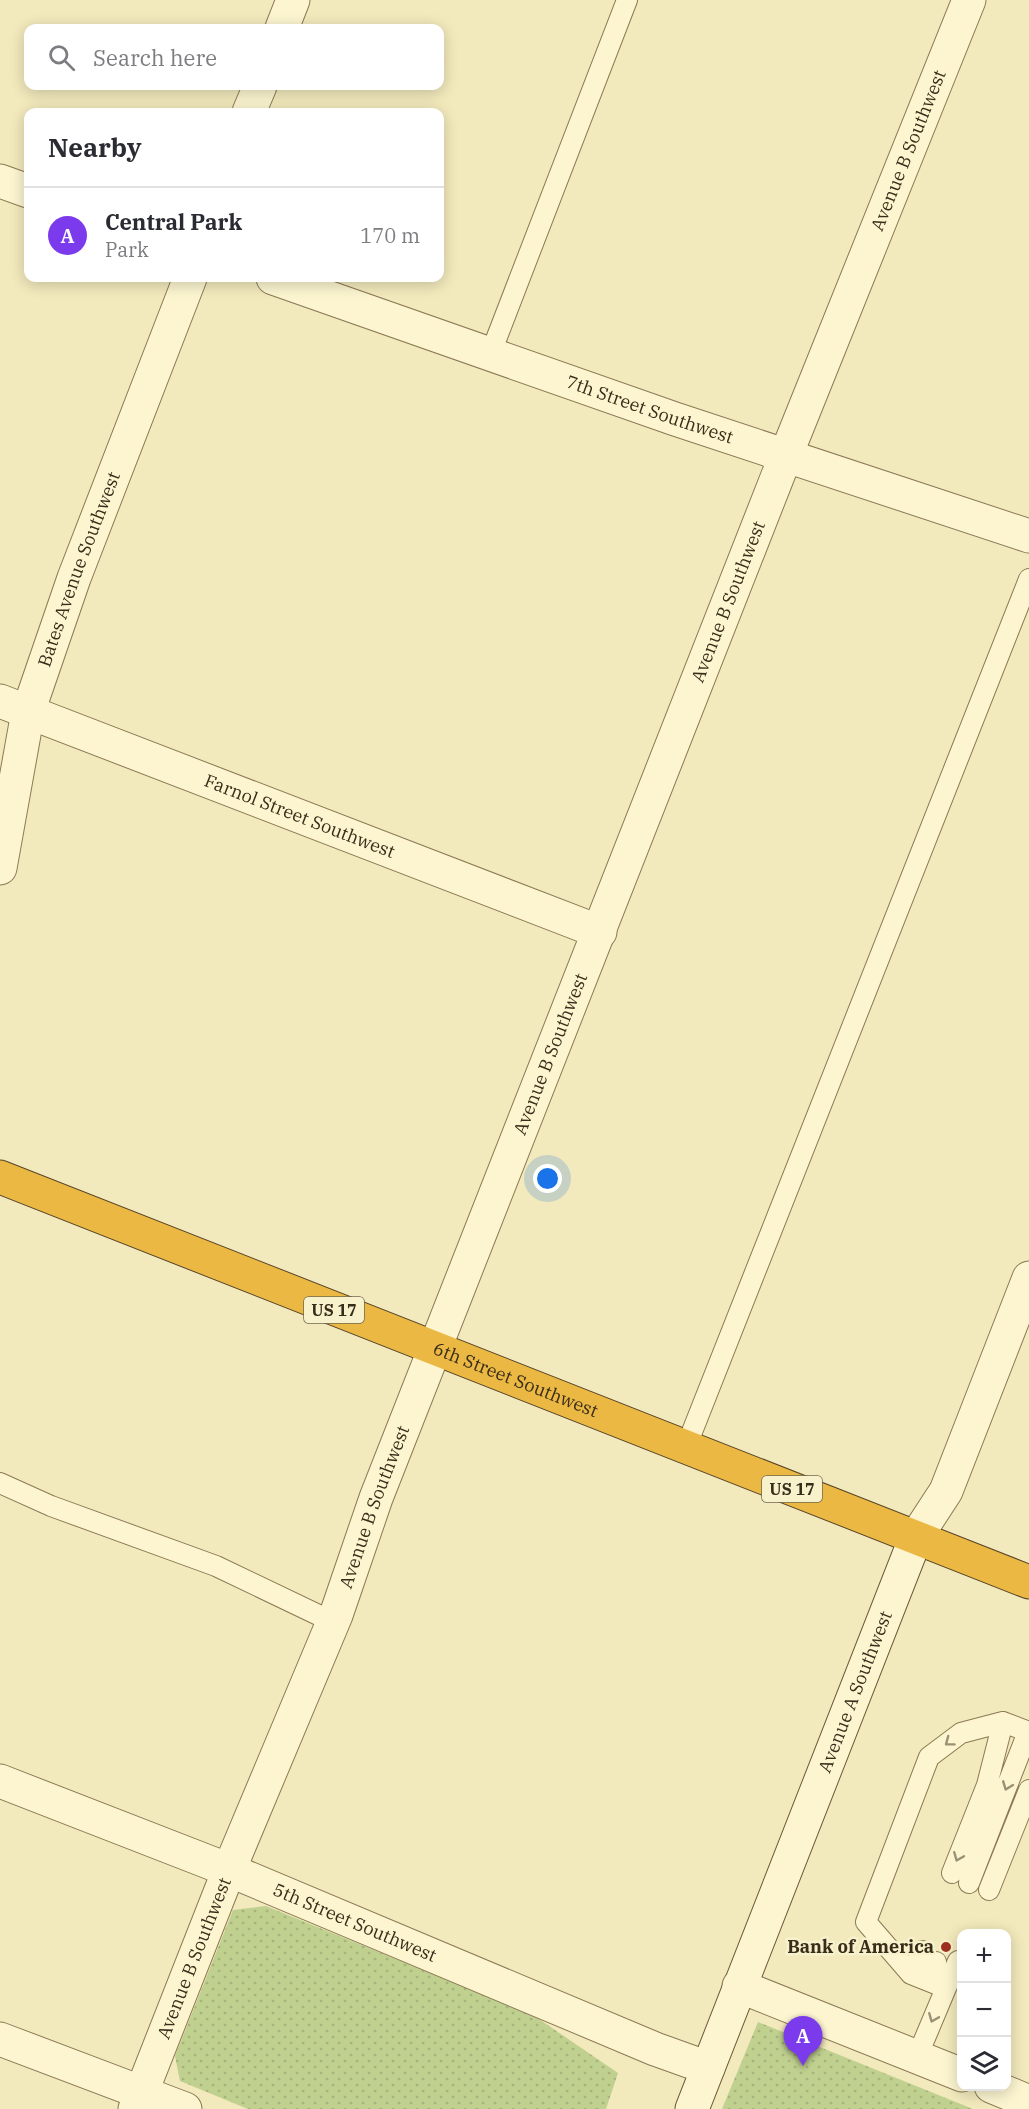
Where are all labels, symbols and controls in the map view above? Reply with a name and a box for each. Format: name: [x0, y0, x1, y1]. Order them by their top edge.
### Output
search box: [24, 24, 444, 90]
icon: search: [45, 41, 78, 74]
text: Search here: [93, 43, 217, 72]
street label: Avenue B Southwest: [865, 66, 951, 234]
text: Nearby: [48, 130, 142, 164]
text: Central Park: [105, 207, 242, 236]
text: A: [61, 222, 74, 249]
text: 170 m: [360, 222, 420, 249]
text: Park: [105, 236, 149, 263]
street label: 7th Street Southwest: [563, 370, 736, 448]
street label: Bates Avenue Southwest: [32, 468, 125, 670]
street label: Avenue B Southwest: [686, 517, 770, 686]
street label: Farnol Street Southwest: [201, 769, 398, 863]
street label: Avenue B Southwest: [508, 970, 592, 1138]
your location: [533, 1164, 562, 1193]
road number: US 17: [304, 1297, 364, 1323]
street label: 6th Street Southwest: [430, 1337, 601, 1422]
street label: Avenue B Southwest: [334, 1422, 414, 1591]
road number: US 17: [762, 1476, 822, 1502]
street label: Avenue A Southwest: [813, 1607, 897, 1776]
one-way arrow: [944, 1735, 955, 1746]
one-way arrow: [1002, 1780, 1014, 1791]
one-way arrow: [953, 1851, 965, 1862]
street label: Avenue B Southwest: [152, 1874, 236, 2042]
street label: 5th Street Southwest: [270, 1878, 440, 1967]
map controls: [957, 1929, 1011, 2091]
button: +: [957, 1929, 1011, 1983]
place label: Bank of America: [787, 1935, 934, 1958]
marker: Bank of America: [939, 1940, 953, 1954]
button: −: [957, 1983, 1011, 2037]
one-way arrow: [928, 2012, 940, 2023]
pin: A: [784, 2016, 822, 2066]
button: layers: [957, 2037, 1011, 2091]

